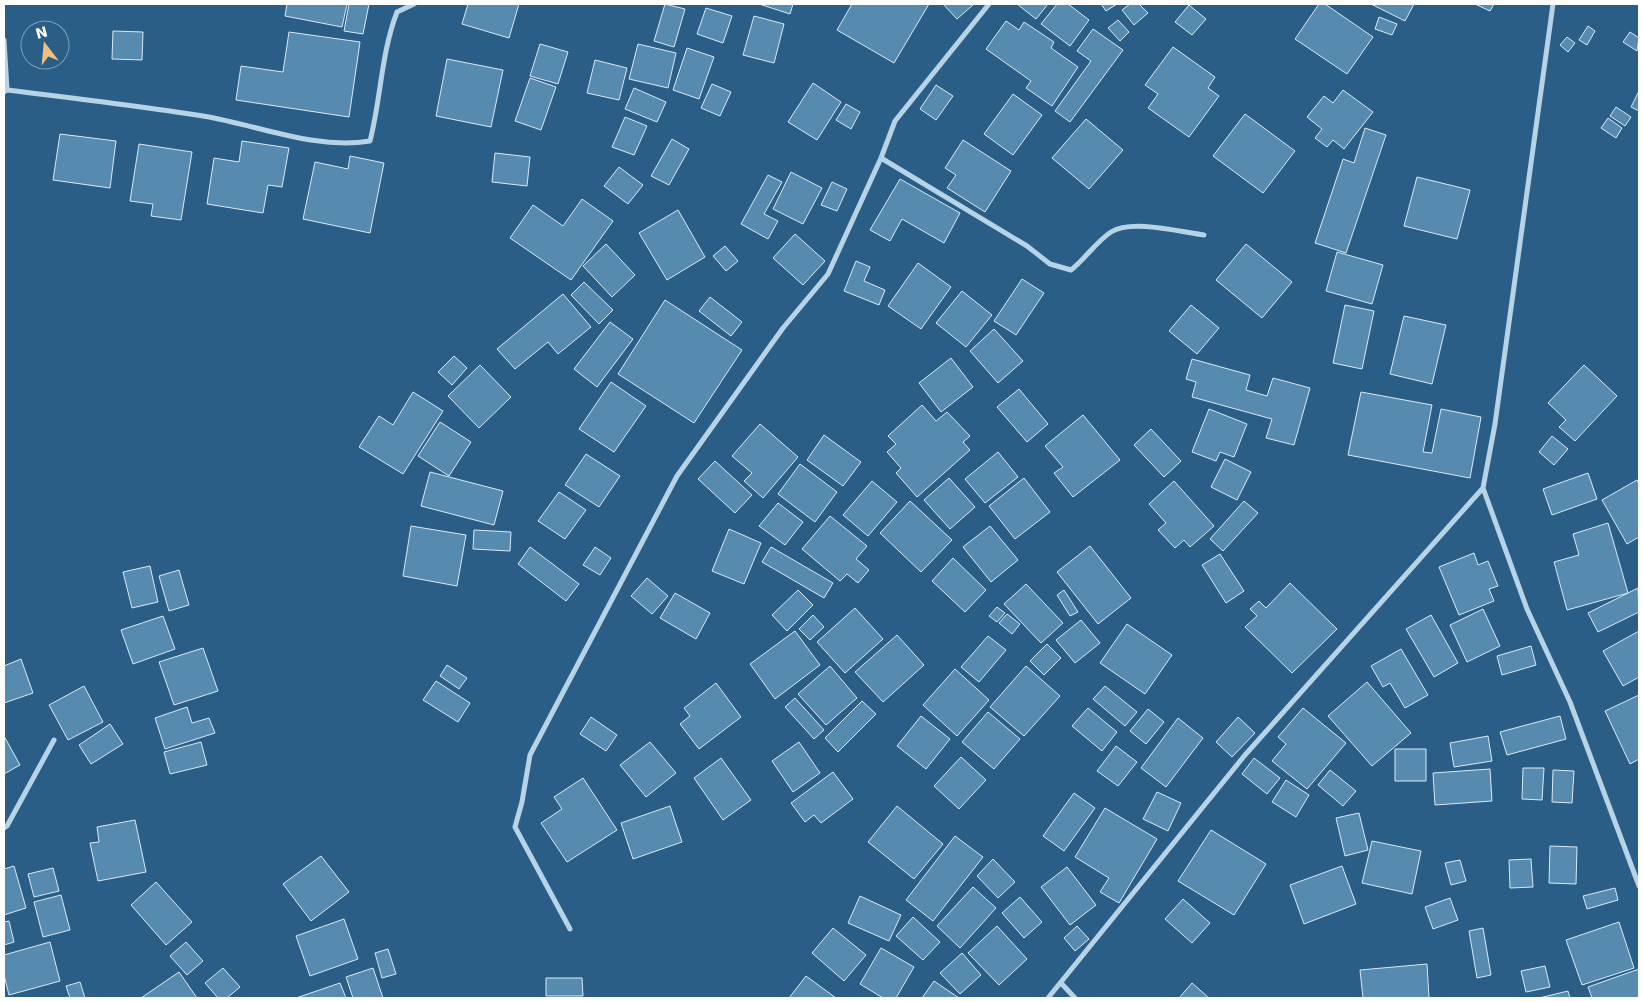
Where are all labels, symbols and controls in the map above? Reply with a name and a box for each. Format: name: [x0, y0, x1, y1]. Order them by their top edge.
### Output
north arrow: [20, 20, 70, 70]
text: N: [34, 23, 49, 42]

